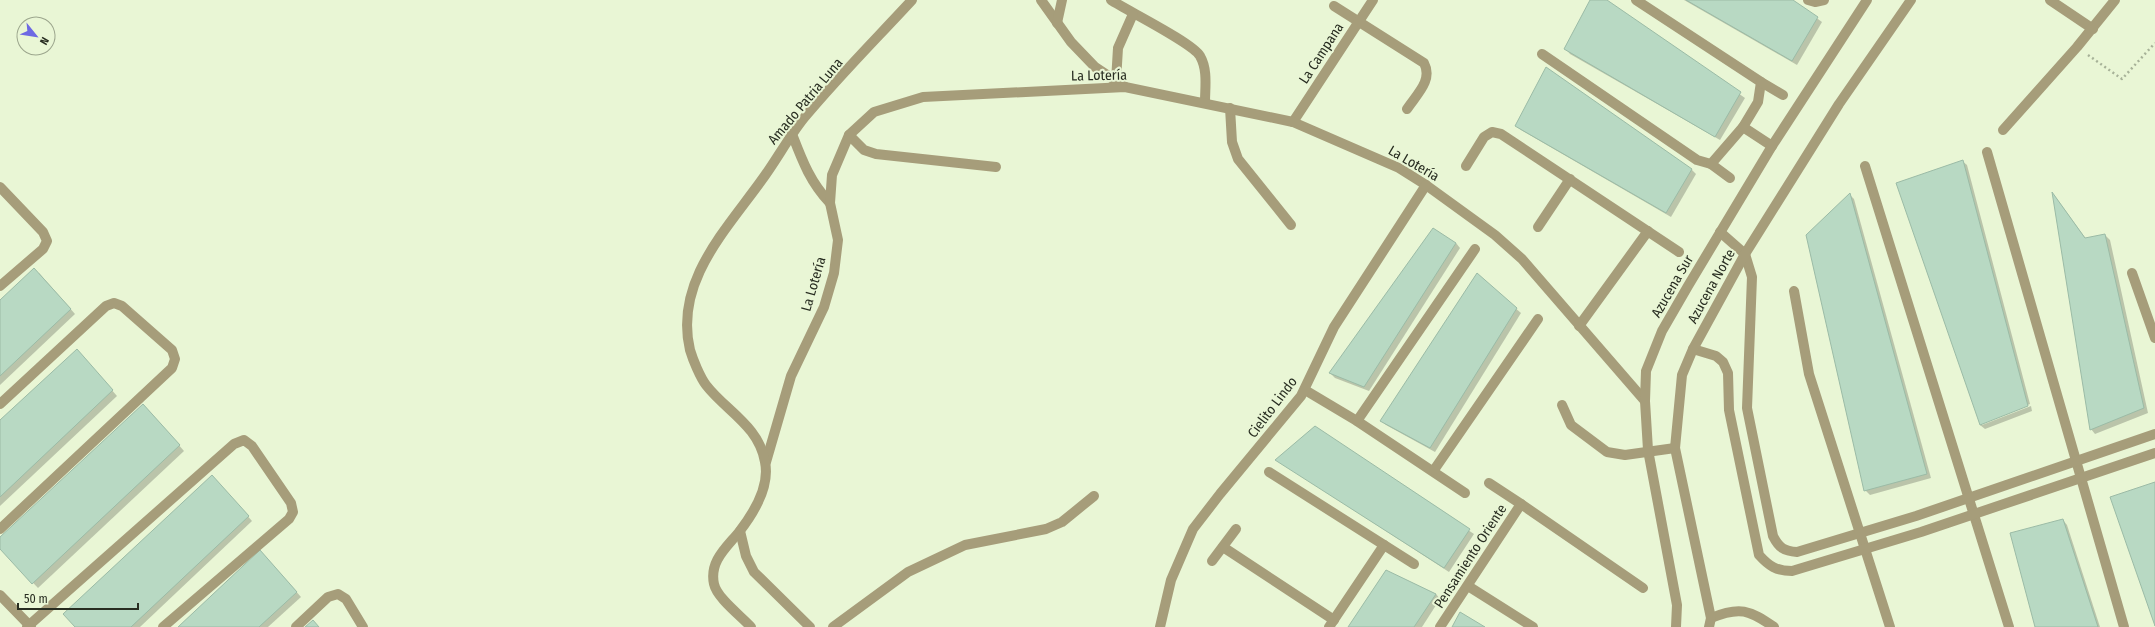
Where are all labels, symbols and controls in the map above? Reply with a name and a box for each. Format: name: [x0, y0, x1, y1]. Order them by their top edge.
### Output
north arrow: [16, 16, 56, 56]
street label: La Campana: [1295, 19, 1347, 87]
text: N: [37, 35, 52, 47]
street label: Amado Patria Luna: [764, 55, 846, 148]
street label: La Lotería: [1071, 67, 1127, 84]
street label: La Lotería: [1385, 142, 1442, 185]
street label: Azucena Norte: [1684, 246, 1739, 326]
street label: Azucena Sur: [1648, 252, 1697, 321]
street label: La Lotería: [798, 255, 829, 313]
street label: Cielito Lindo: [1244, 374, 1301, 441]
street label: Pensamiento Oriente: [1431, 501, 1510, 611]
scale bar: [18, 585, 138, 611]
text: 50 m: [24, 592, 48, 606]

